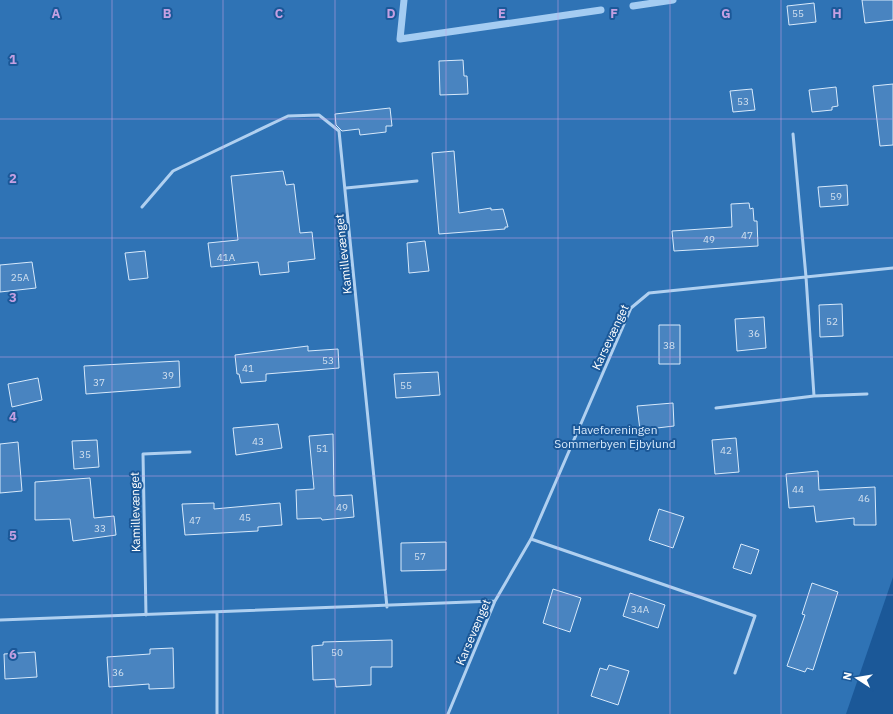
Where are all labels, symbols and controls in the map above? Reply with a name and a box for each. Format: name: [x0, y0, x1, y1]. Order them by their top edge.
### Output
text: A: [52, 5, 61, 22]
text: B: [163, 5, 172, 22]
text: C: [275, 5, 284, 22]
text: D: [386, 5, 396, 22]
text: E: [498, 5, 506, 22]
text: F: [610, 5, 618, 22]
text: G: [721, 5, 731, 22]
text: H: [832, 5, 842, 22]
house number: 55: [792, 7, 804, 20]
text: 1: [9, 51, 17, 68]
house number: 53: [737, 95, 749, 108]
text: 2: [9, 170, 17, 187]
house number: 59: [830, 190, 842, 203]
street label: Kamillevænget: [331, 213, 355, 295]
house number: 47: [741, 229, 753, 242]
house number: 49: [703, 233, 715, 246]
house number: 41A: [217, 251, 236, 264]
house number: 25A: [11, 271, 30, 284]
text: 3: [9, 289, 17, 306]
street label: Karsevænget: [588, 302, 632, 372]
house number: 52: [826, 315, 838, 328]
house number: 36: [748, 327, 760, 340]
house number: 38: [663, 339, 675, 352]
house number: 53: [322, 354, 334, 367]
house number: 41: [242, 362, 254, 375]
house number: 39: [162, 369, 174, 382]
house number: 37: [93, 376, 105, 389]
house number: 55: [400, 379, 412, 392]
text: 4: [9, 408, 17, 425]
park label: Haveforeningen Sommerbyen Ejbylund: [554, 422, 676, 451]
house number: 43: [252, 435, 264, 448]
house number: 51: [316, 442, 328, 455]
house number: 42: [720, 444, 732, 457]
house number: 35: [79, 448, 91, 461]
street label: Kamillevænget: [127, 472, 143, 552]
house number: 44: [792, 483, 804, 496]
house number: 46: [858, 492, 870, 505]
house number: 49: [336, 501, 348, 514]
house number: 45: [239, 511, 251, 524]
house number: 47: [189, 514, 201, 527]
house number: 33: [94, 522, 106, 535]
text: 5: [9, 527, 17, 544]
house number: 57: [414, 550, 426, 563]
street label: Karsevænget: [452, 597, 494, 667]
house number: 34A: [631, 603, 650, 616]
text: 6: [9, 646, 17, 663]
house number: 50: [331, 646, 343, 659]
north arrow: [837, 658, 877, 698]
house number: 36: [112, 666, 124, 679]
text: N: [840, 671, 855, 681]

